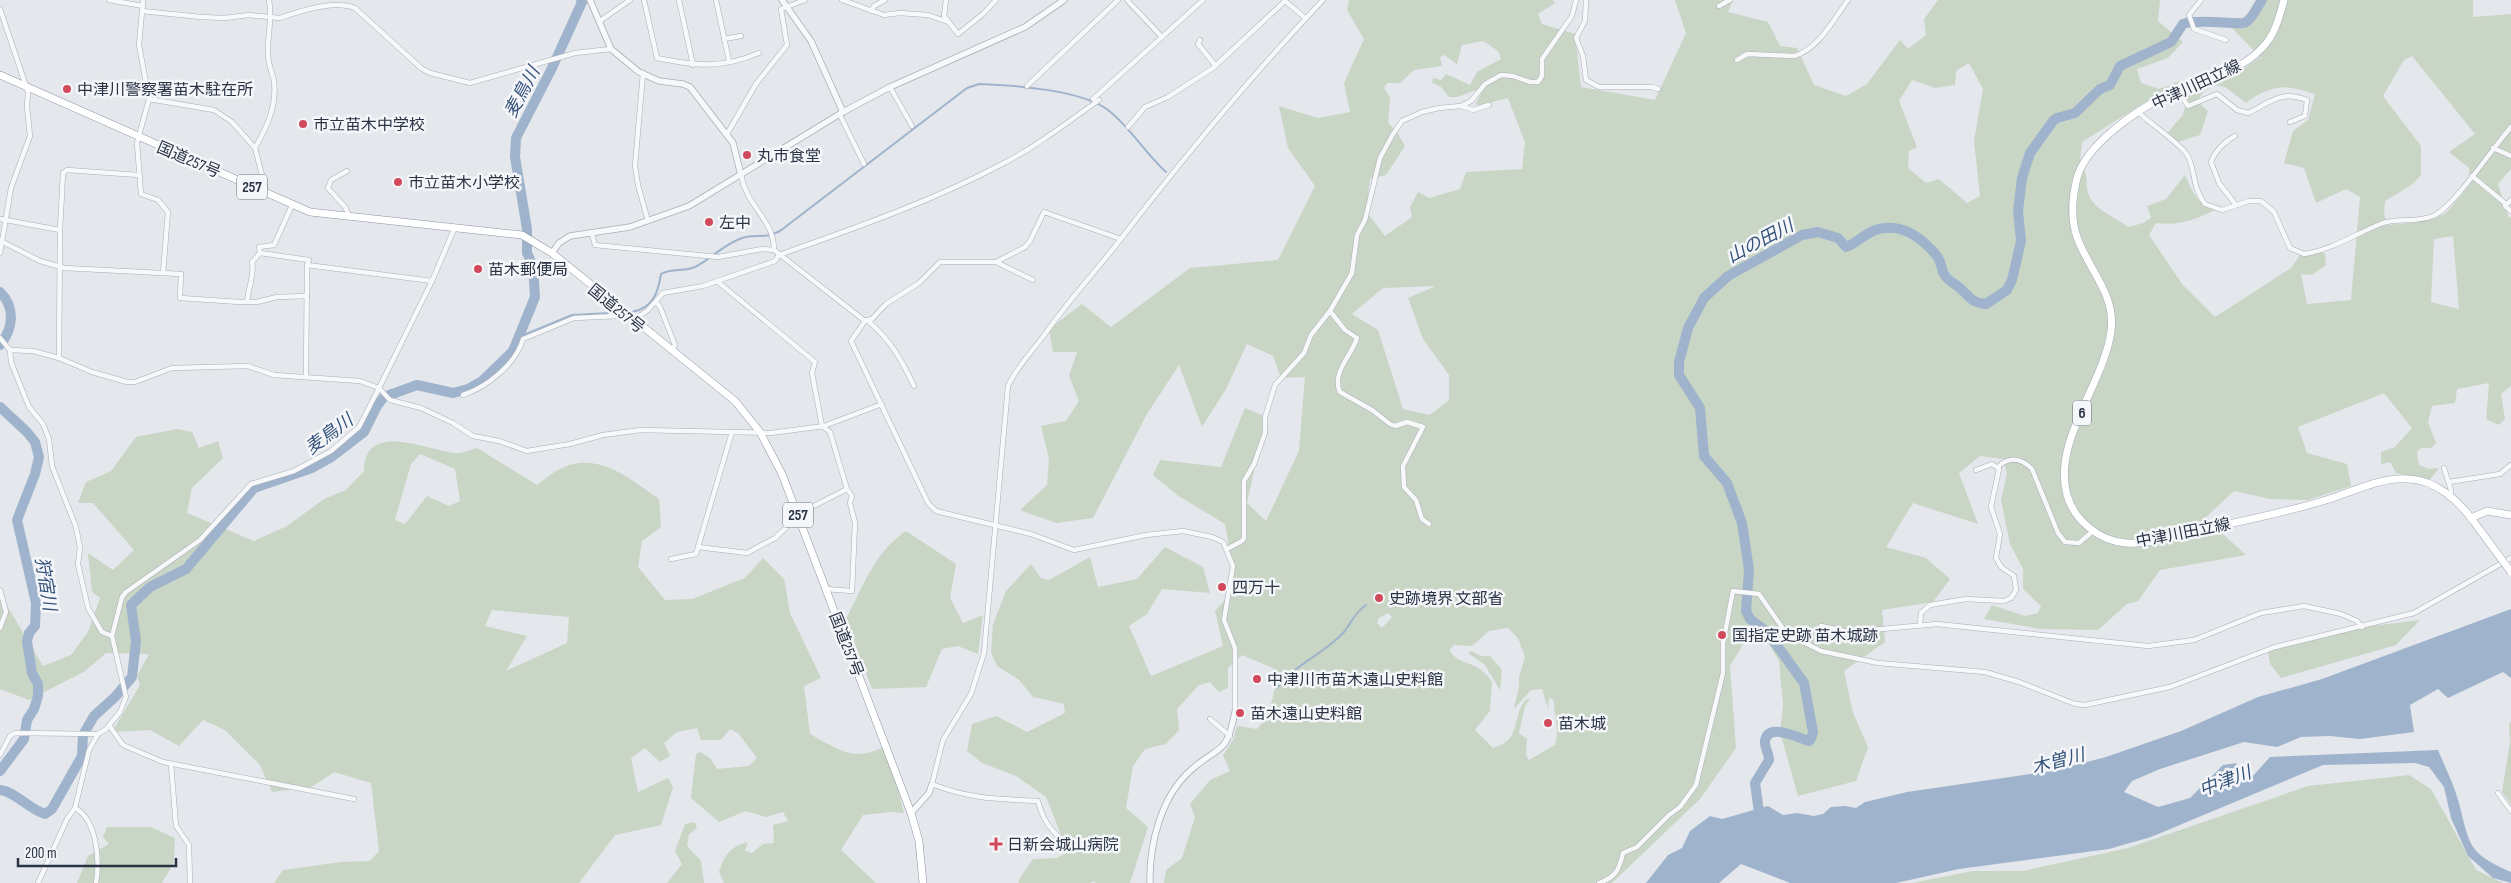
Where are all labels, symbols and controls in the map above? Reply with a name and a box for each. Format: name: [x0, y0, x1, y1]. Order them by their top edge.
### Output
street label: 中津川田立線: [2149, 56, 2244, 114]
water label: 麦鳥川: [500, 62, 545, 121]
place label: 中津川警察署苗木駐在所: [77, 81, 253, 100]
marker: 中津川警察署苗木駐在所: [61, 83, 73, 95]
place label: 市立苗木中学校: [313, 116, 425, 135]
marker: 市立苗木中学校: [297, 118, 309, 130]
street label: 国道257号: [154, 138, 223, 182]
place label: 丸市食堂: [757, 147, 821, 166]
marker: 丸市食堂: [741, 149, 753, 161]
road number: 257: [237, 174, 267, 200]
place label: 市立苗木小学校: [408, 174, 520, 193]
marker: 市立苗木小学校: [392, 176, 404, 188]
place label: 左中: [719, 214, 751, 233]
water label: 山の田川: [1724, 214, 1799, 268]
marker: 左中: [703, 216, 715, 228]
place label: 苗木郵便局: [488, 261, 568, 280]
marker: 苗木郵便局: [472, 263, 484, 275]
street label: 国道257号: [584, 281, 648, 338]
road number: 6: [2073, 400, 2091, 426]
water label: 麦鳥川: [301, 409, 359, 459]
road number: 257: [783, 502, 813, 528]
street label: 中津川田立線: [2134, 515, 2232, 552]
water label: 狩宿川: [31, 556, 60, 614]
place label: 四万十: [1232, 579, 1280, 598]
marker: 四万十: [1216, 581, 1228, 593]
place label: 史跡境界 文部省: [1389, 590, 1504, 609]
marker: 史跡境界 文部省: [1373, 592, 1385, 604]
street label: 国道257号: [825, 610, 867, 679]
place label: 国指定史跡 苗木城跡: [1732, 627, 1879, 646]
marker: 国指定史跡 苗木城跡: [1716, 629, 1728, 641]
place label: 中津川市苗木遠山史料館: [1267, 671, 1443, 690]
marker: 中津川市苗木遠山史料館: [1251, 673, 1263, 685]
place label: 苗木遠山史料館: [1250, 705, 1362, 724]
marker: 苗木遠山史料館: [1234, 707, 1246, 719]
place label: 苗木城: [1558, 715, 1606, 734]
marker: 苗木城: [1542, 717, 1554, 729]
water label: 木曽川: [2029, 744, 2089, 779]
water label: 中津川: [2196, 761, 2256, 801]
scale bar: [18, 836, 175, 868]
place label: 日新会城山病院: [1007, 836, 1119, 855]
marker: 日新会城山病院: [989, 837, 1003, 851]
text: 200 m: [25, 844, 57, 863]

